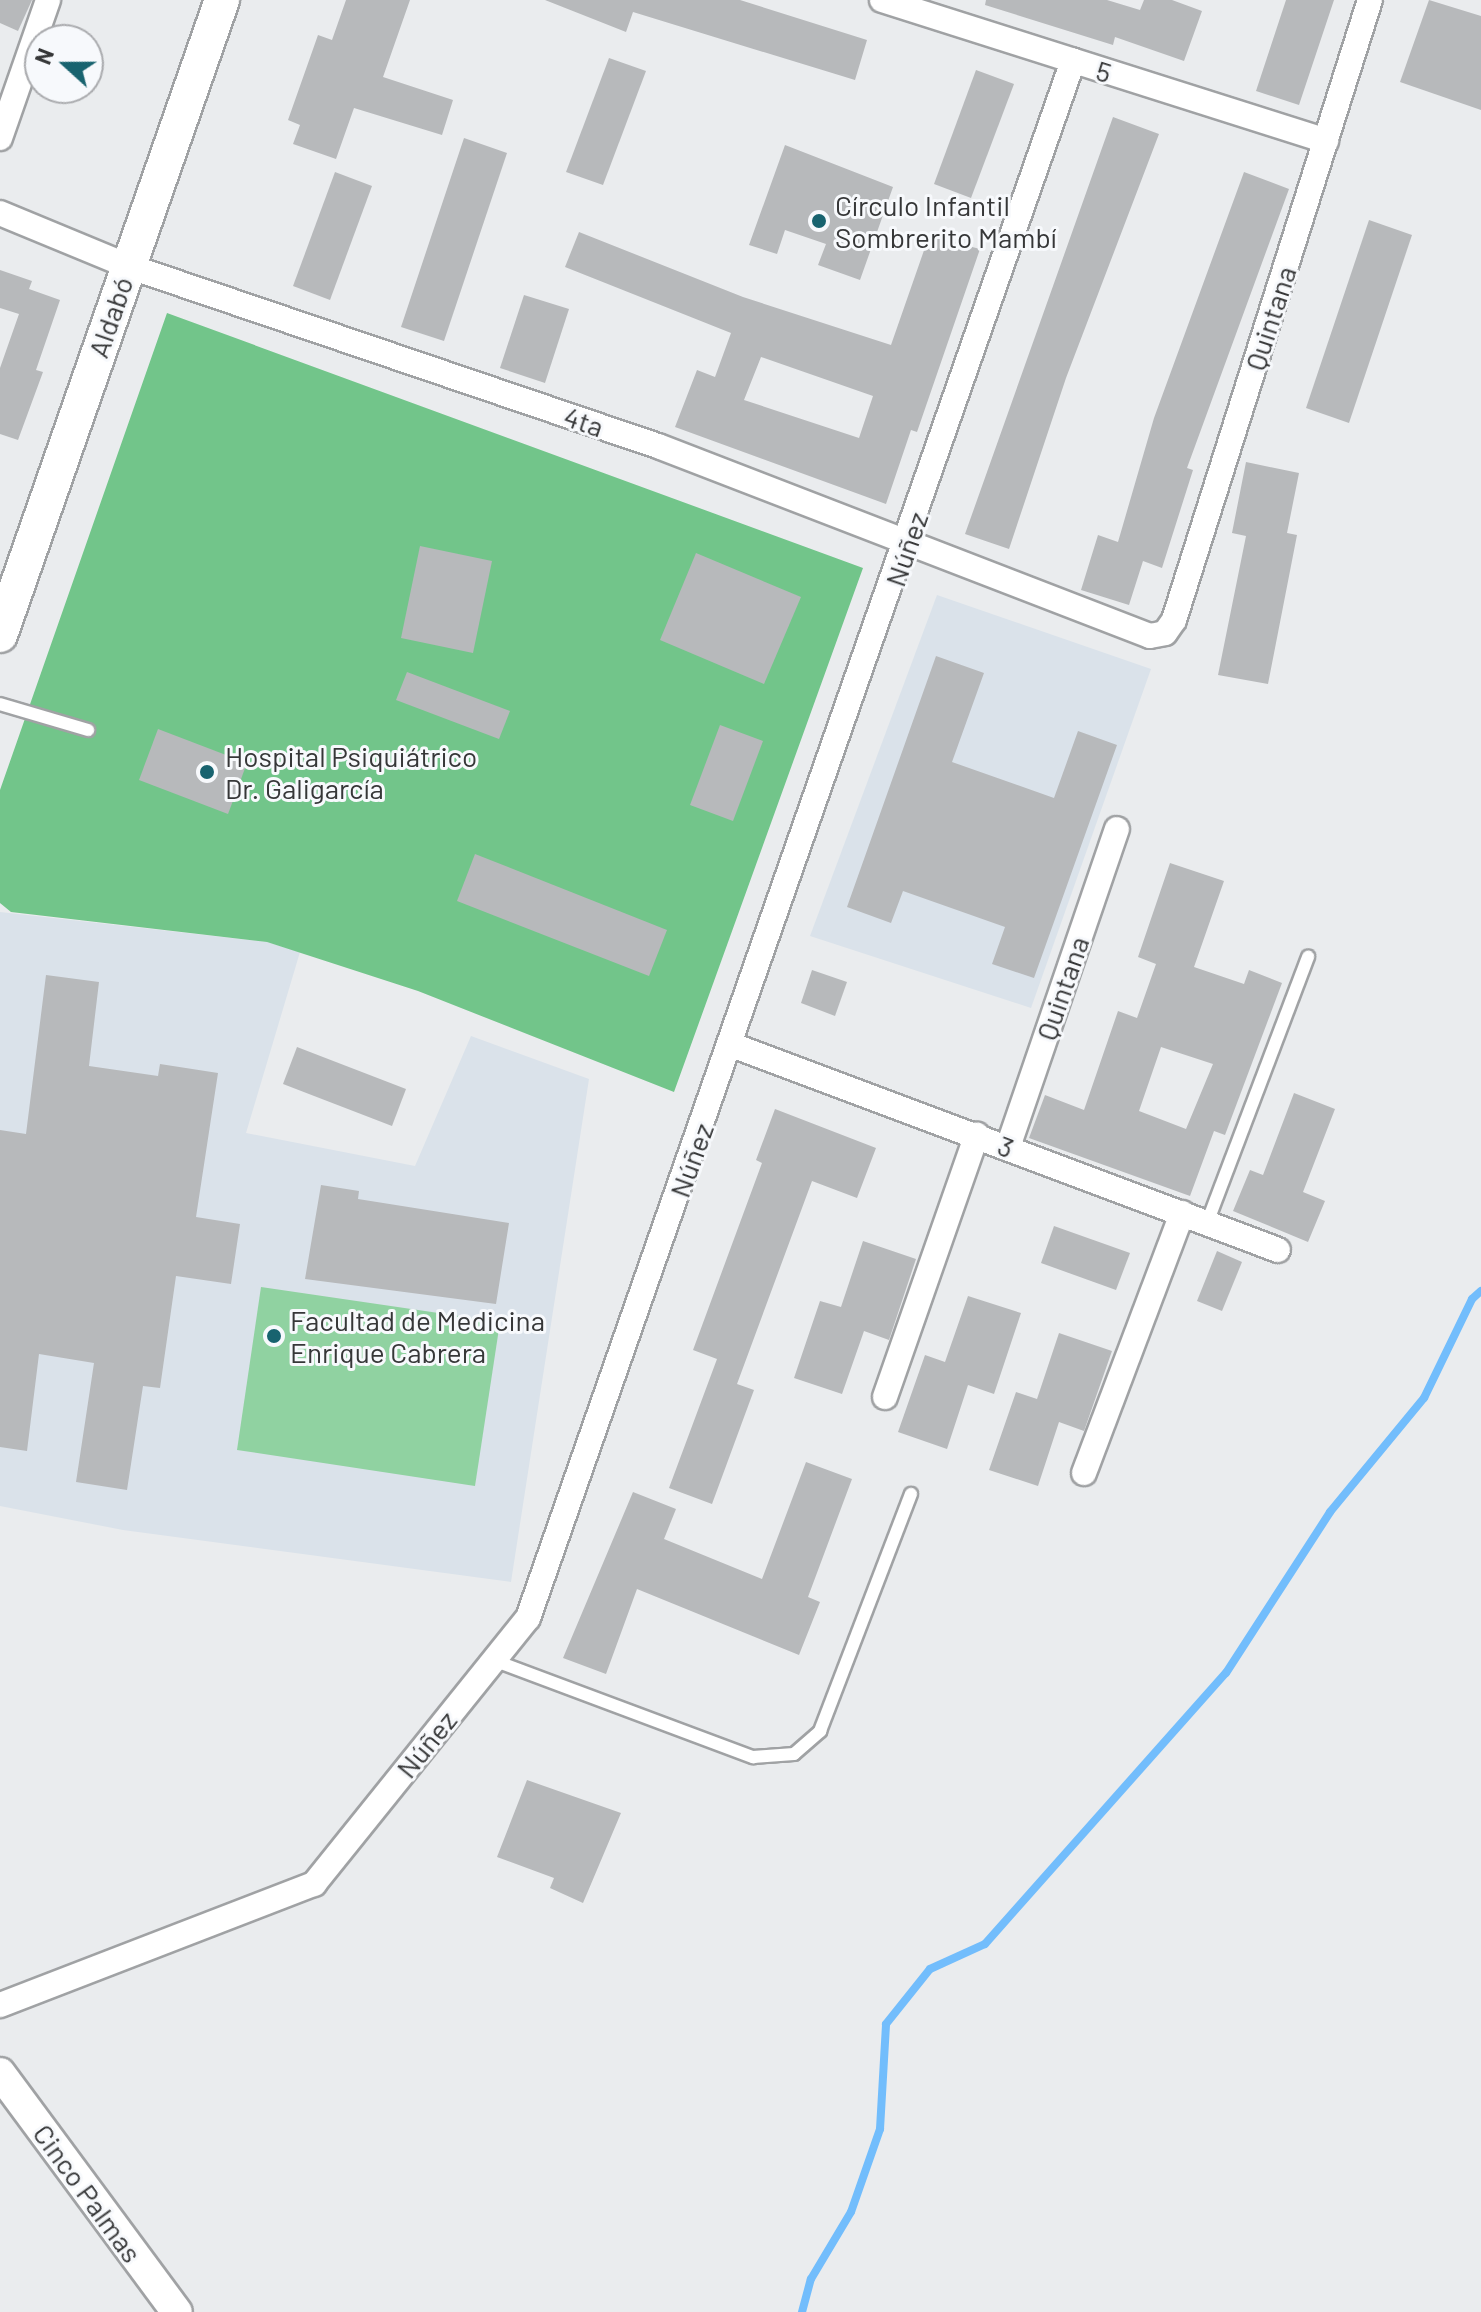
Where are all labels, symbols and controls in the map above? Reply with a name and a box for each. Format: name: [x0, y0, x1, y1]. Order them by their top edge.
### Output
north arrow: [24, 24, 104, 104]
text: N: [29, 45, 58, 68]
street label: 5: [1092, 53, 1116, 89]
place label: Círculo Infantil Sombrerito Mambí: [835, 188, 1057, 254]
marker: Círculo Infantil Sombrerito Mambí: [810, 212, 828, 230]
street label: Quintana: [1237, 262, 1303, 374]
street label: Aldabó: [81, 272, 139, 362]
street label: 4ta: [560, 399, 608, 443]
street label: Núñez: [878, 507, 934, 591]
place label: Hospital Psiquiátrico Dr. Galigarcía: [225, 739, 477, 805]
marker: Hospital Psiquiátrico Dr. Galigarcía: [196, 761, 218, 783]
street label: Quintana: [1029, 932, 1095, 1044]
street label: Núñez: [662, 1118, 720, 1202]
street label: 3: [993, 1128, 1019, 1164]
place label: Facultad de Medicina Enrique Cabrera: [290, 1303, 545, 1369]
marker: Facultad de Medicina Enrique Cabrera: [265, 1327, 283, 1345]
street label: Núñez: [389, 1704, 463, 1784]
street label: Cinco Palmas: [27, 2117, 149, 2269]

